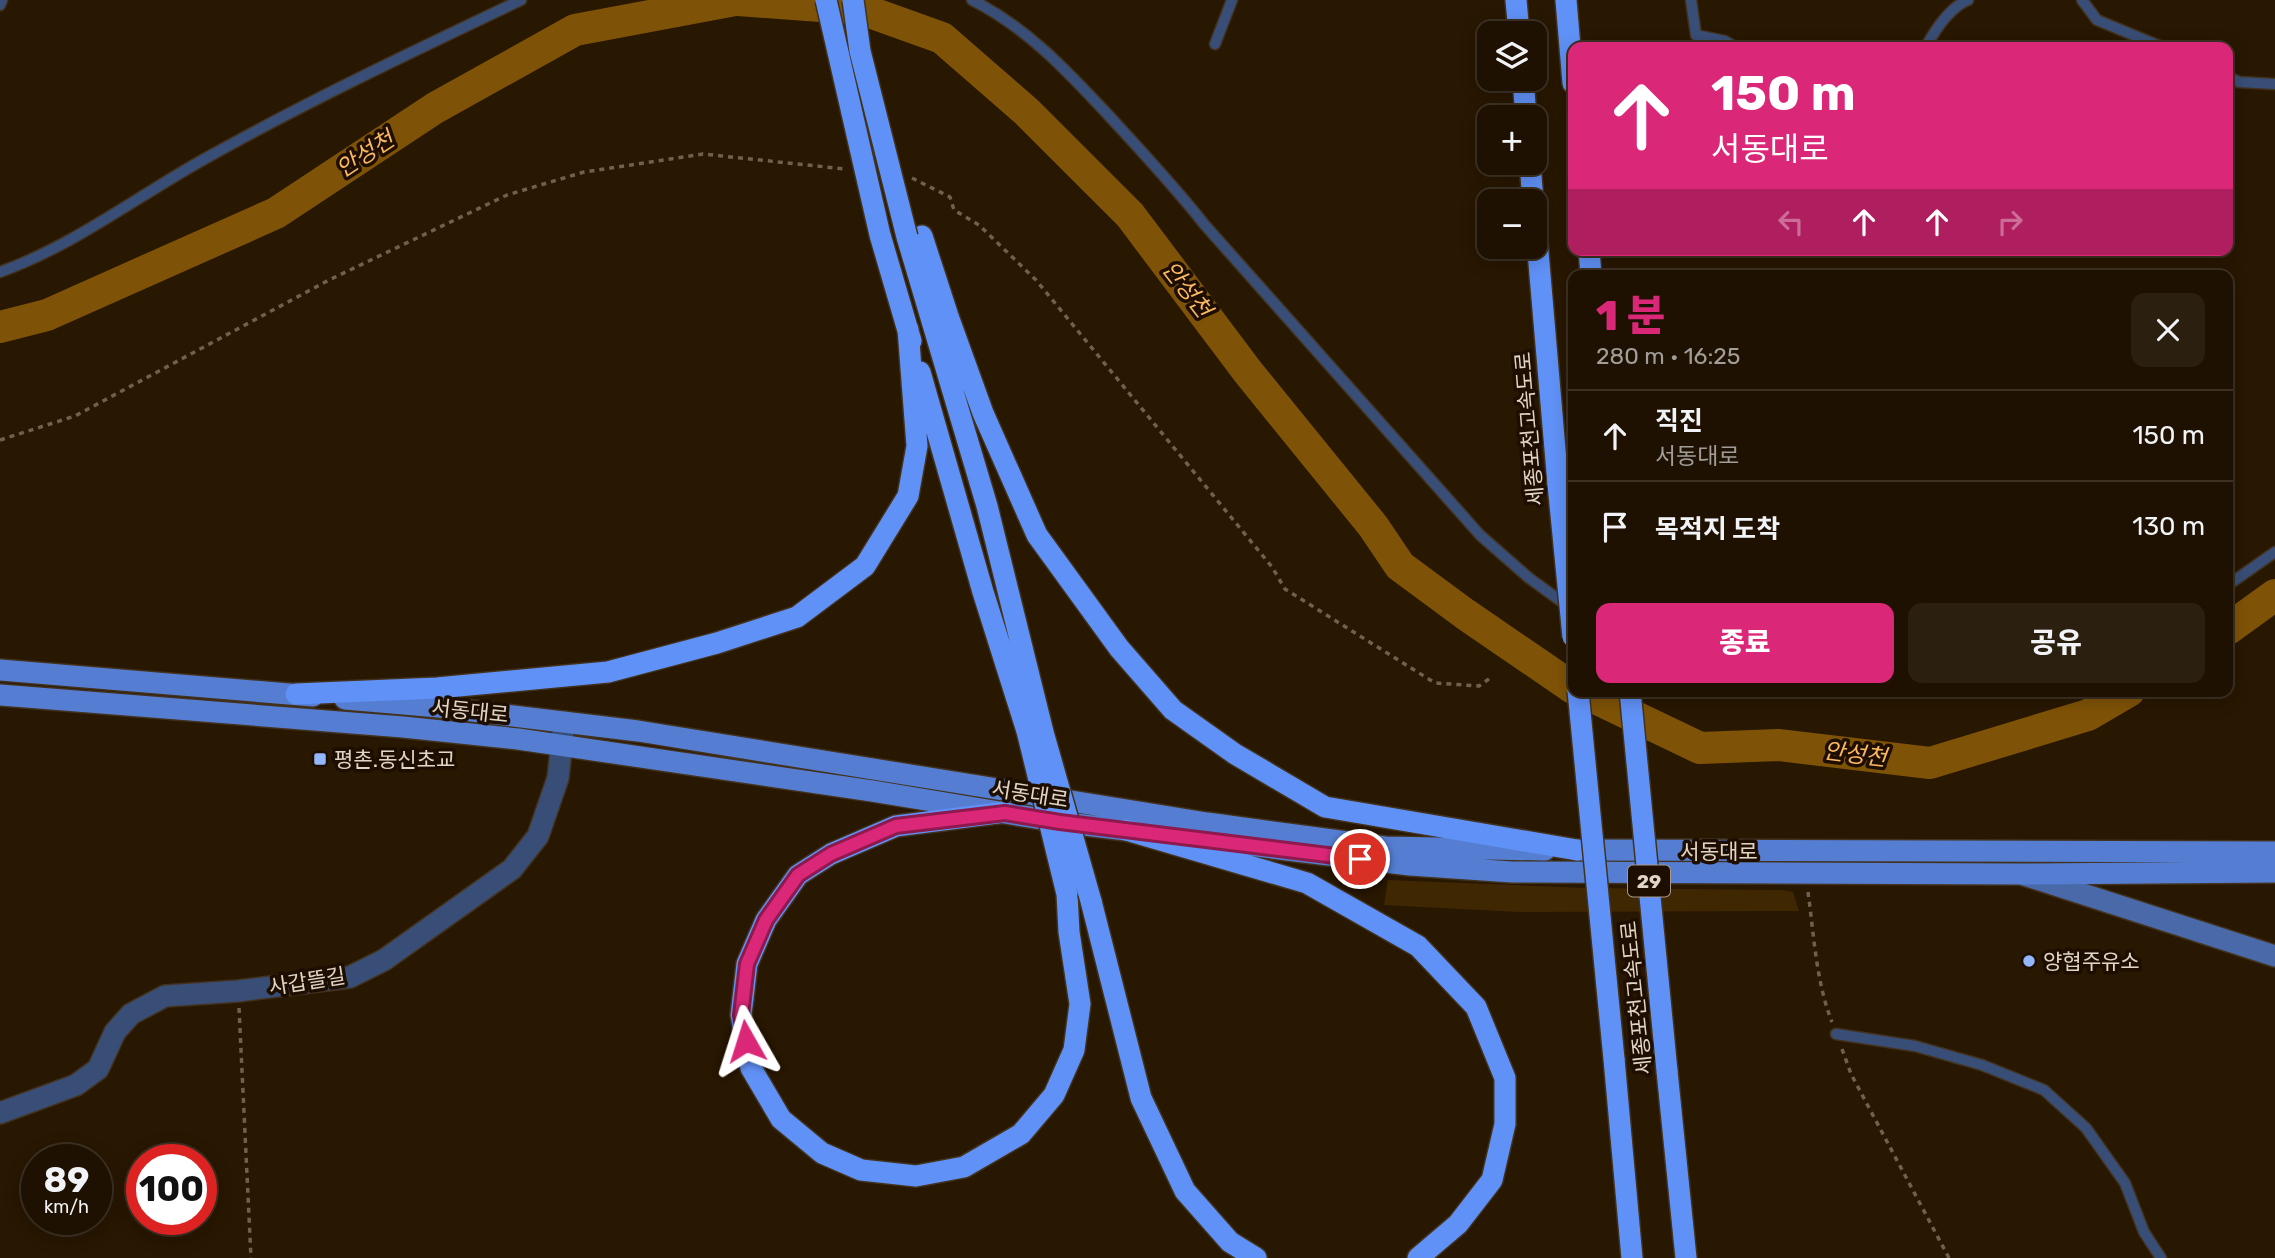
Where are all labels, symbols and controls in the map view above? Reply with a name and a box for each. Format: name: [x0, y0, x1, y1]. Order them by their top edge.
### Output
map controls: [1477, 21, 1547, 259]
button: layers: [1477, 21, 1547, 91]
text: 150 m: [1711, 64, 1856, 122]
icon: ahead: [1596, 70, 1687, 161]
button: +: [1477, 105, 1547, 175]
water label: 안성천: [331, 123, 402, 183]
text: 서동대로: [1711, 130, 1829, 168]
button: −: [1477, 189, 1547, 259]
icon: left: [1772, 203, 1810, 241]
icon: ahead: [1845, 203, 1883, 241]
icon: ahead: [1918, 203, 1956, 241]
icon: right: [1991, 203, 2029, 241]
water label: 안성천: [1156, 255, 1219, 325]
text: 1 분: [1596, 291, 1665, 341]
button: close: [2131, 293, 2205, 367]
text: 280 m · 16:25: [1596, 342, 1740, 370]
street label: 세종포천고속도로: [1510, 351, 1548, 507]
text: 직진: [1655, 406, 1703, 437]
icon: ahead: [1596, 417, 1634, 455]
text: 150 m: [2132, 420, 2205, 451]
text: 서동대로: [1655, 442, 1740, 470]
icon: arrive: [1596, 508, 1634, 546]
text: 130 m: [2132, 511, 2205, 542]
text: 목적지 도착: [1655, 514, 1780, 545]
button: 종료: [1596, 603, 1894, 683]
button: 공유: [1908, 603, 2205, 683]
street label: 서동대로: [430, 695, 510, 727]
water label: 안성천: [1822, 736, 1891, 772]
place label: 평촌.동신초교: [334, 747, 455, 772]
marker: 평촌.동신초교: [312, 751, 328, 767]
street label: 서동대로: [990, 776, 1070, 812]
pin: [1330, 829, 1390, 889]
street label: 서동대로: [1680, 839, 1758, 864]
icon: arrive: [1341, 840, 1379, 878]
road number: 29: [1628, 866, 1670, 897]
street label: 세종포천고속도로: [1615, 920, 1657, 1076]
place label: 양협주유소: [2043, 949, 2140, 974]
marker: 양협주유소: [2021, 953, 2037, 969]
street label: 사갑뜰길: [267, 963, 347, 999]
position arrow: [709, 1004, 783, 1078]
speed limit sign: 100: [126, 1144, 217, 1235]
text: 89: [43, 1159, 90, 1201]
text: km/h: [44, 1196, 89, 1218]

